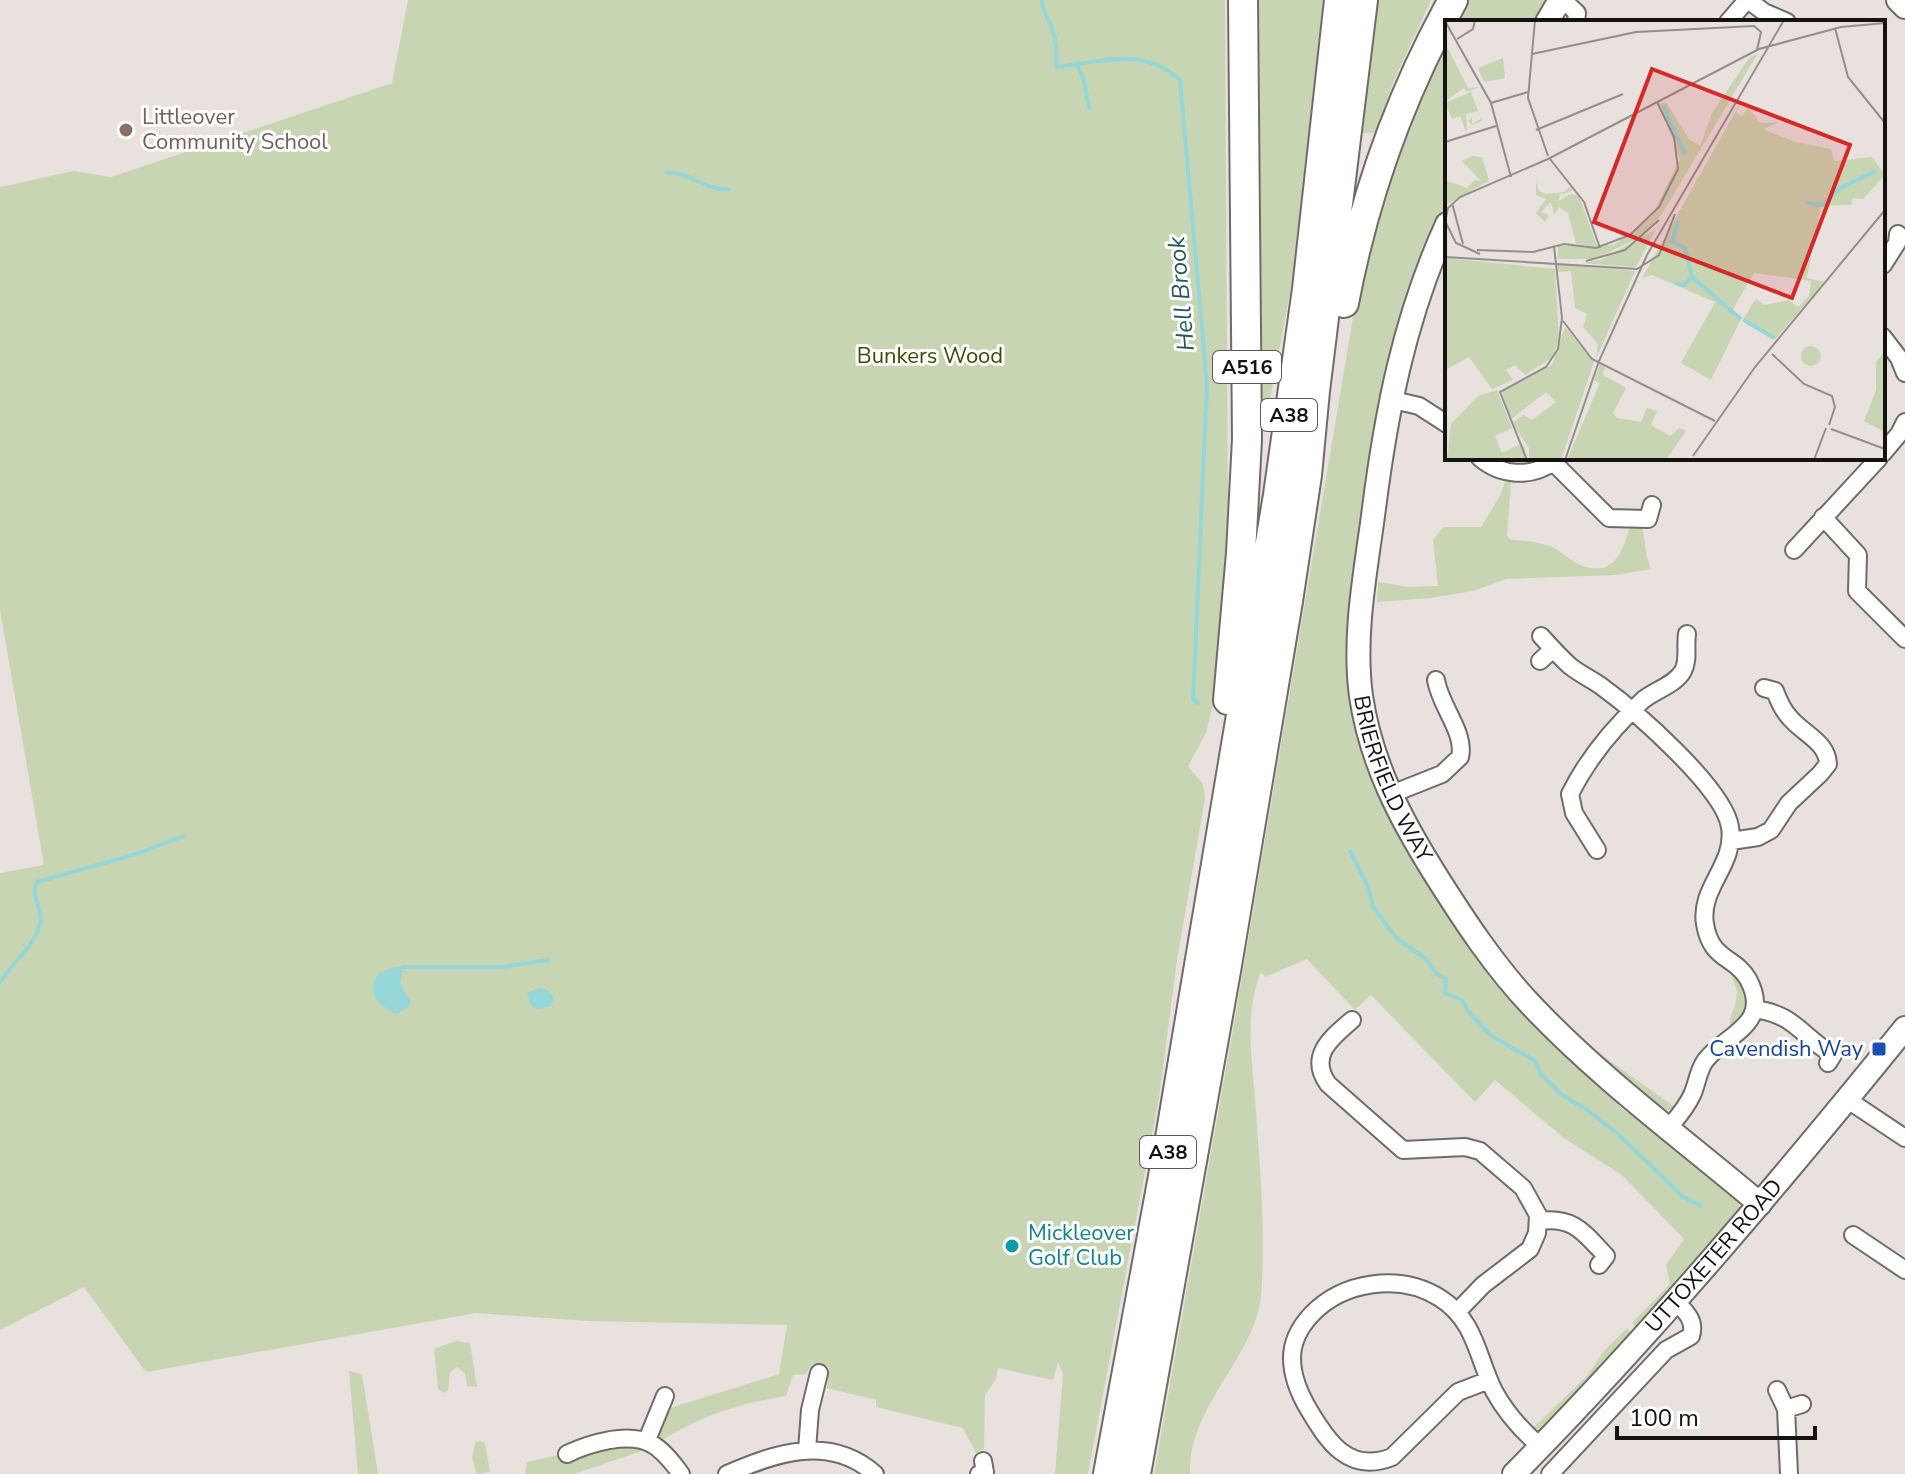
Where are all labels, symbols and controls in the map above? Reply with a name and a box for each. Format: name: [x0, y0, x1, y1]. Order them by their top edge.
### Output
inset map: [1445, 20, 1885, 460]
place label: Littleover Community School: [142, 102, 328, 157]
marker: Littleover Community School: [117, 121, 135, 139]
water label: Hell Brook: [1160, 234, 1202, 353]
park label: Bunkers Wood: [857, 341, 1003, 371]
road number: A516: [1213, 351, 1281, 383]
road number: A38: [1261, 399, 1317, 431]
street label: BRIERFIELD WAY: [1346, 693, 1440, 868]
place label: Cavendish Way: [1709, 1034, 1864, 1064]
marker: Cavendish Way: [1870, 1040, 1888, 1058]
road number: A38: [1140, 1136, 1196, 1168]
street label: UTTOXETER ROAD: [1639, 1172, 1789, 1339]
place label: Mickleover Golf Club: [1028, 1218, 1134, 1273]
marker: Mickleover Golf Club: [1003, 1237, 1021, 1255]
scale bar: [1617, 1390, 1815, 1440]
text: 100 m: [1629, 1402, 1699, 1434]

